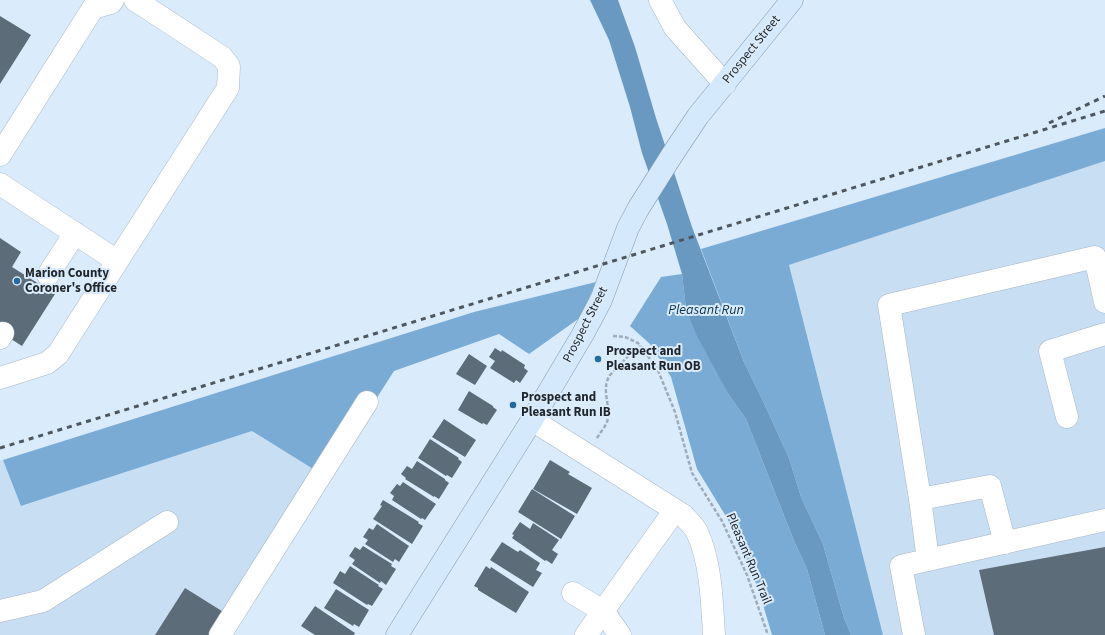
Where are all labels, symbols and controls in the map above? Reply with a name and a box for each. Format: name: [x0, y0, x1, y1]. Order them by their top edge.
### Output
street label: Prospect Street: [720, 13, 784, 87]
place label: Marion County Coroner's Office: [25, 266, 117, 297]
marker: Marion County Coroner's Office: [12, 276, 22, 286]
street label: Prospect Street: [560, 284, 612, 366]
water label: Pleasant Run: [668, 303, 744, 319]
place label: Prospect and Pleasant Run OB: [606, 344, 701, 375]
marker: Prospect and Pleasant Run OB: [593, 354, 603, 364]
place label: Prospect and Pleasant Run IB: [521, 390, 611, 421]
marker: Prospect and Pleasant Run IB: [508, 400, 518, 410]
street label: Pleasant Run Trail: [722, 511, 774, 607]

